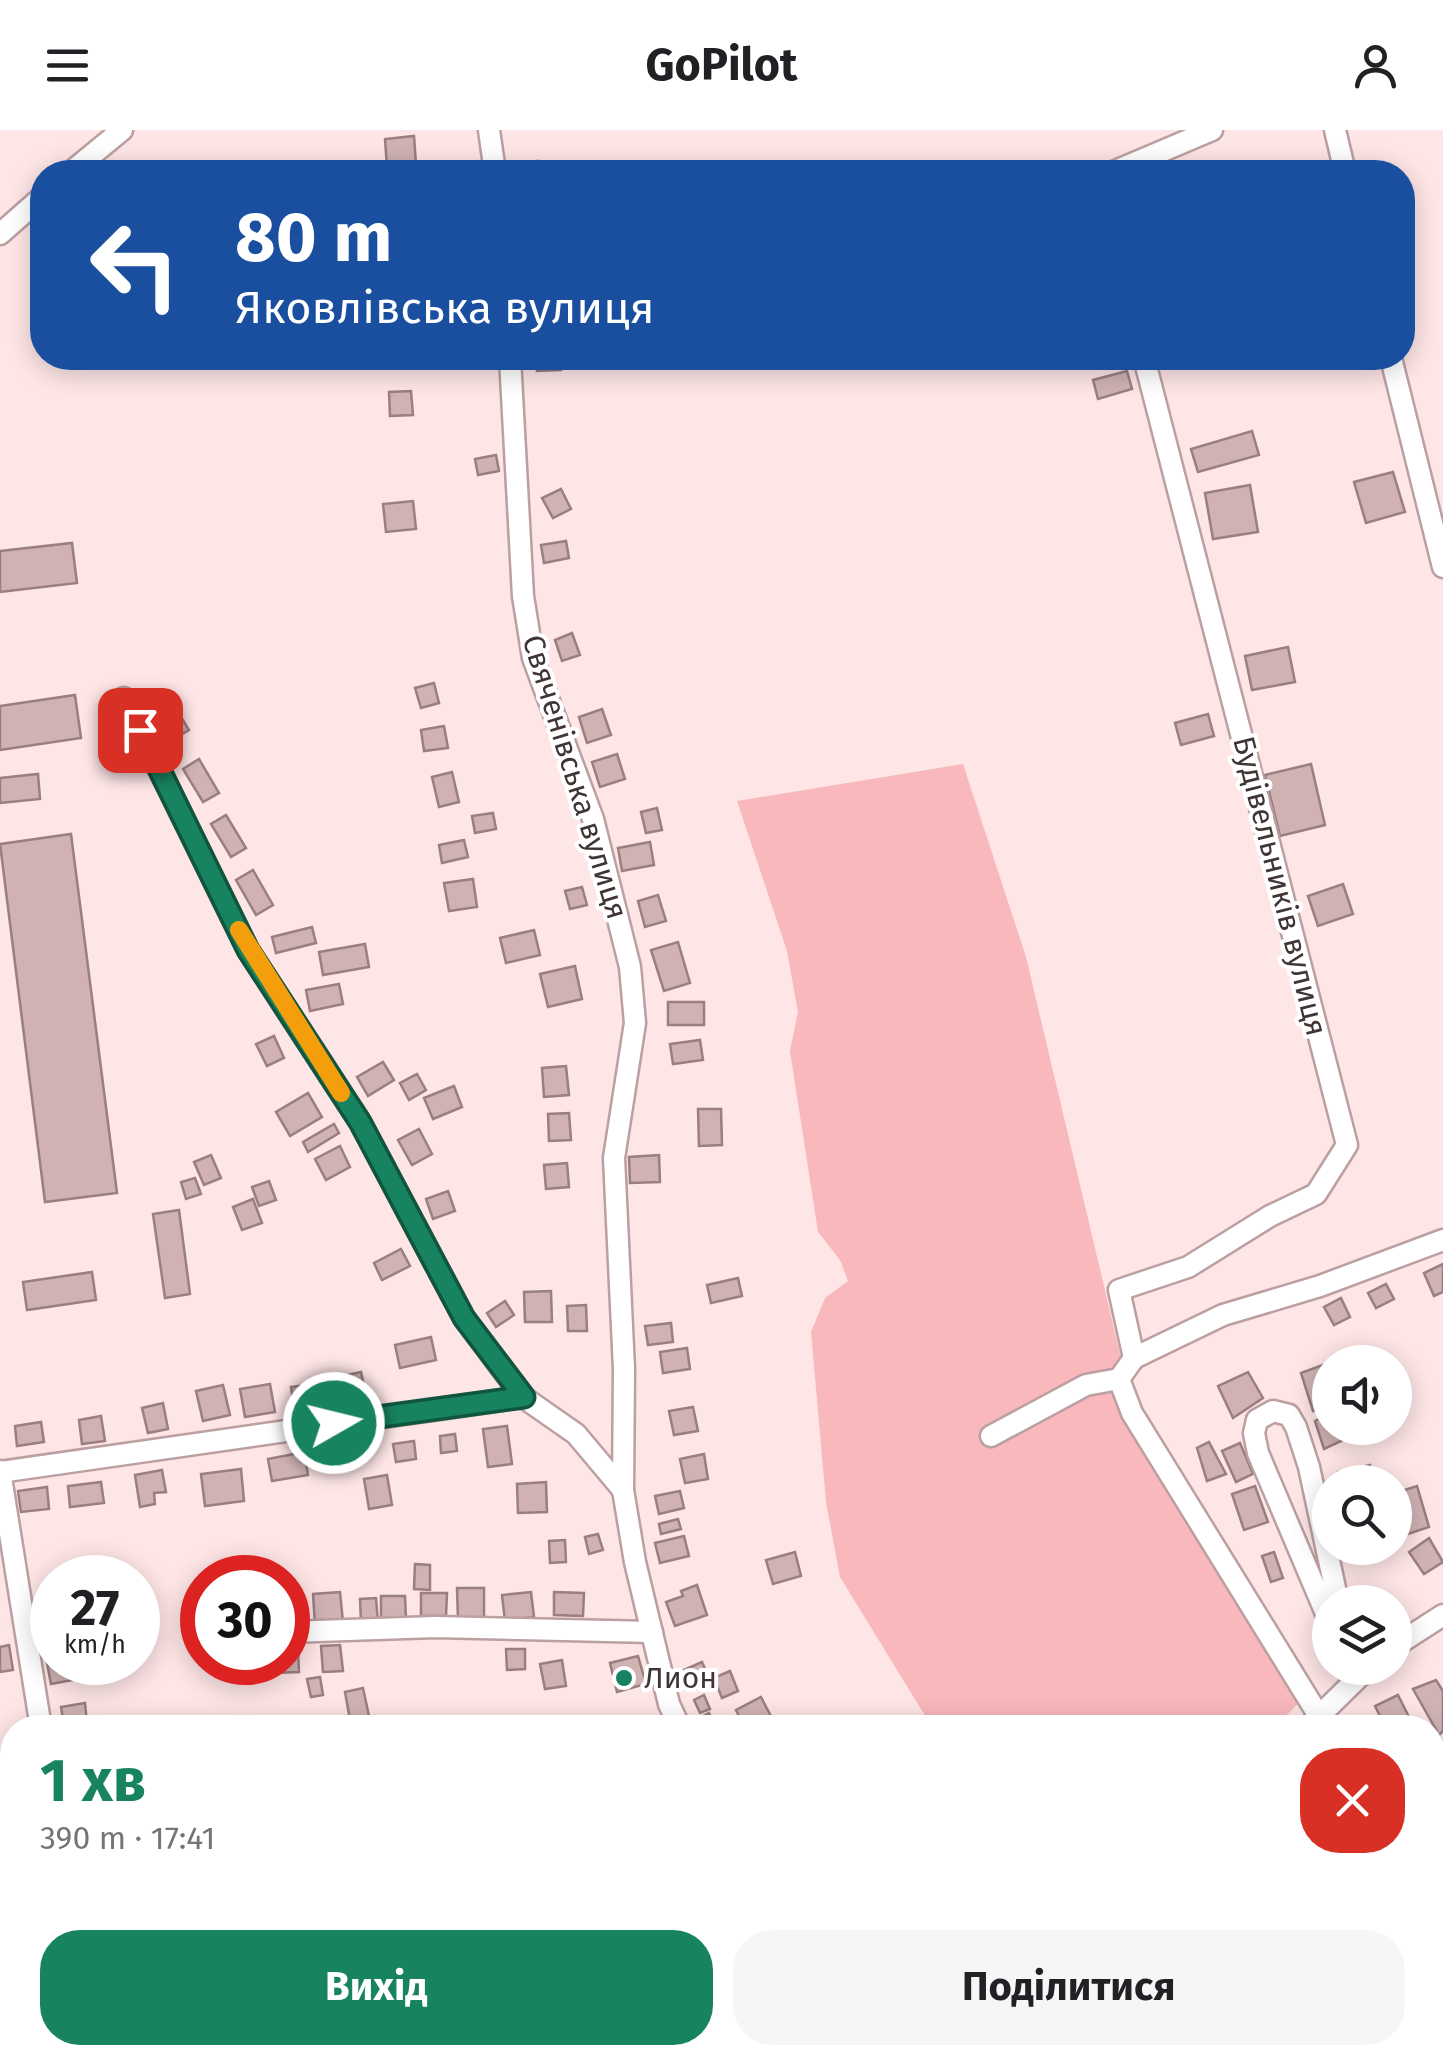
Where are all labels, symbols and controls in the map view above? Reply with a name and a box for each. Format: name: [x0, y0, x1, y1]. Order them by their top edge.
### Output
icon: menu: [40, 38, 95, 93]
text: GoPilot: [646, 38, 797, 92]
icon: person: [1348, 38, 1403, 93]
text: 80 m: [235, 196, 392, 280]
icon: left: [70, 200, 200, 330]
text: Яковлівська вулиця: [235, 281, 655, 335]
street label: Свяченівська вулиця: [515, 631, 635, 923]
pin: [98, 688, 183, 773]
icon: arrive: [113, 703, 168, 758]
street label: Будівельників вулиця: [1225, 732, 1335, 1040]
map controls: [1312, 1345, 1412, 1685]
button: sound: [1312, 1345, 1412, 1445]
position arrow: [282, 1371, 386, 1475]
button: search: [1312, 1465, 1412, 1565]
speed limit sign: 30: [180, 1555, 310, 1685]
text: 27: [71, 1578, 119, 1638]
button: layers: [1312, 1585, 1412, 1685]
text: km/h: [64, 1630, 126, 1660]
place label: Лион: [644, 1660, 717, 1696]
marker: Лион: [613, 1667, 635, 1689]
text: 1 хв: [40, 1745, 146, 1817]
button: close: [1300, 1748, 1405, 1853]
text: 390 m · 17:41: [40, 1819, 215, 1857]
button: Вихід: [40, 1930, 713, 2045]
button: Поділитися: [733, 1930, 1405, 2045]

